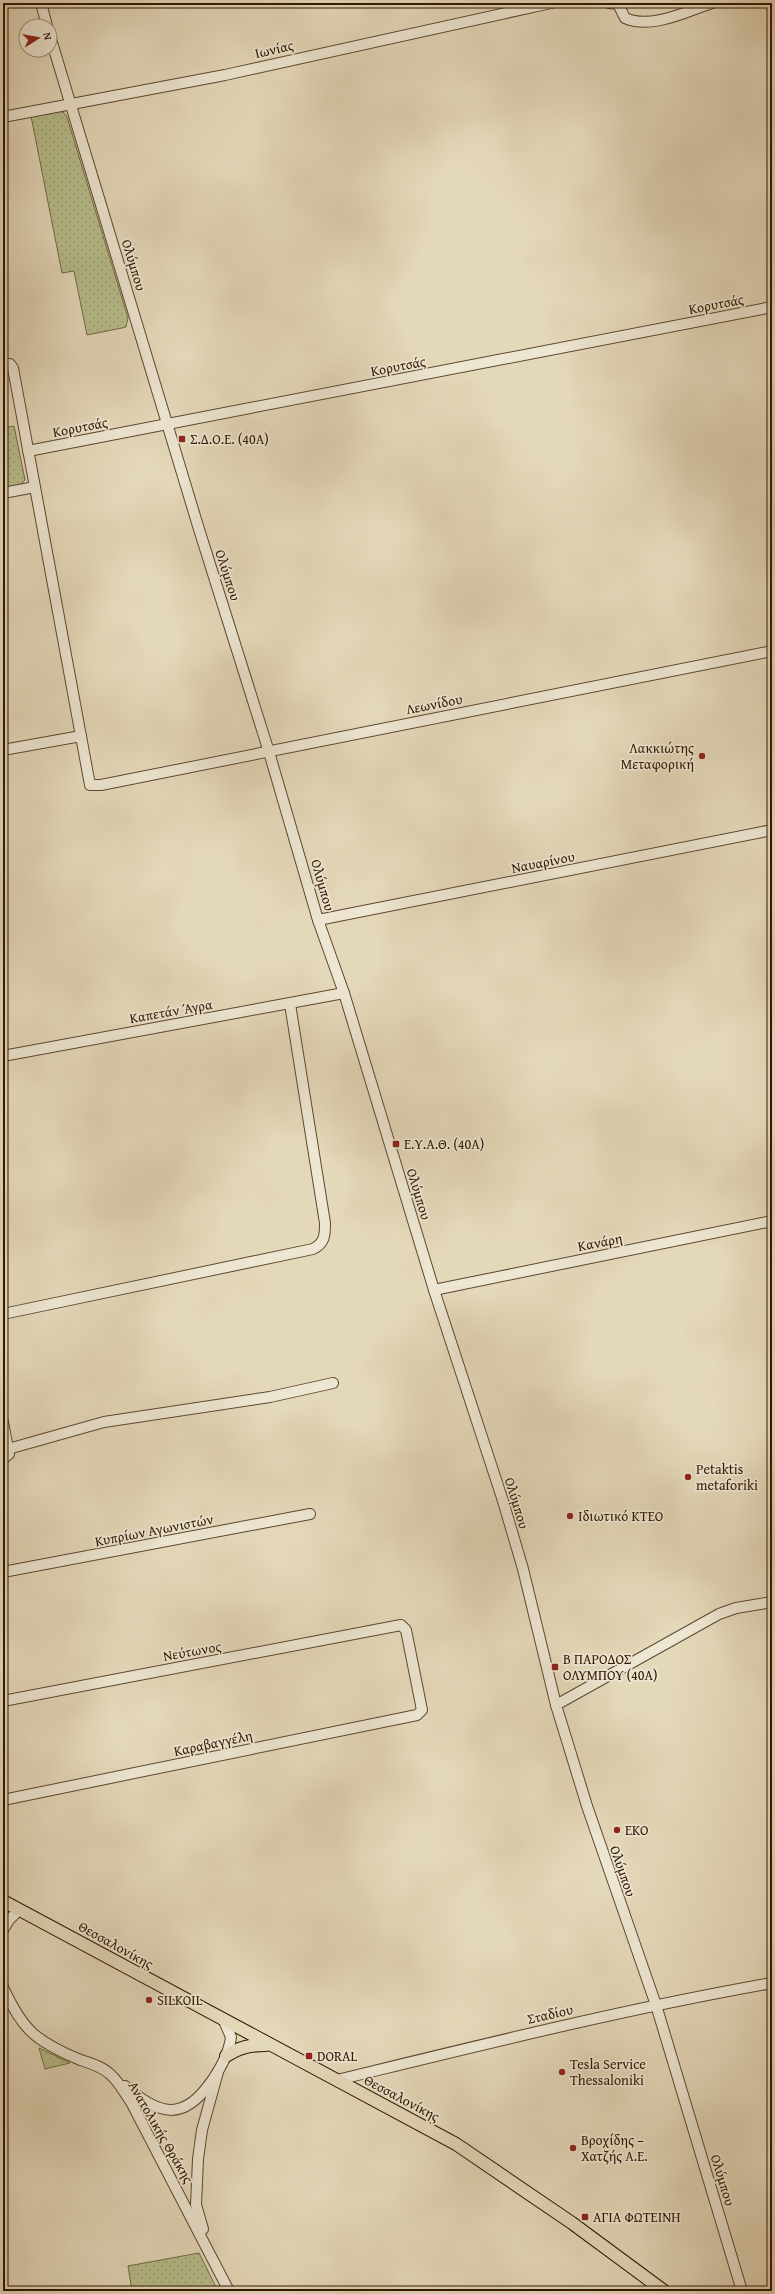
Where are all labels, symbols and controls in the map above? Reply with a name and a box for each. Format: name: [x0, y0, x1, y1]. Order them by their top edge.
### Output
north arrow: [18, 18, 58, 58]
text: N: [39, 31, 56, 42]
street label: Ιωνίας: [253, 35, 295, 63]
street label: Ολύμπου: [117, 237, 151, 293]
street label: Κορυτσάς: [687, 289, 745, 319]
street label: Κορυτσάς: [369, 351, 427, 381]
street label: Κορυτσάς: [51, 412, 109, 442]
place label: Σ.Δ.Ο.Ε. (40Α): [190, 429, 269, 449]
marker: Σ.Δ.Ο.Ε. (40Α): [177, 434, 187, 444]
street label: Ολύμπου: [210, 547, 246, 603]
street label: Λεωνίδου: [404, 689, 464, 719]
place label: Λακκιώτης Μεταφορική: [621, 738, 694, 774]
marker: Λακκιώτης Μεταφορική: [697, 751, 707, 761]
street label: Ναυαρίνου: [510, 846, 576, 878]
street label: Ολύμπου: [306, 857, 340, 913]
street label: Καπετάν Άγρα: [128, 994, 214, 1028]
place label: Ε.Υ.Α.Θ. (40Α): [404, 1134, 484, 1154]
marker: Ε.Υ.Α.Θ. (40Α): [391, 1139, 401, 1149]
street label: Ολύμπου: [402, 1166, 436, 1222]
street label: Κανάρη: [576, 1228, 624, 1256]
place label: Petaktis metaforiki: [696, 1459, 758, 1495]
marker: Petaktis metaforiki: [683, 1472, 693, 1482]
street label: Ολύμπου: [500, 1475, 534, 1531]
place label: Ιδιωτικό ΚΤΕΟ: [578, 1506, 663, 1526]
street label: Κυπρίων Αγωνιστών: [93, 1509, 215, 1551]
marker: Ιδιωτικό ΚΤΕΟ: [565, 1511, 575, 1521]
street label: Νεύτωνος: [161, 1636, 223, 1666]
place label: Β ΠΑΡΟΔΟΣ ΟΛΥΜΠΟΥ (40Α): [563, 1649, 658, 1685]
marker: Β ΠΑΡΟΔΟΣ ΟΛΥΜΠΟΥ (40Α): [550, 1662, 560, 1672]
street label: Καραβαγγέλη: [172, 1725, 254, 1761]
place label: EKO: [625, 1820, 648, 1840]
marker: EKO: [612, 1825, 622, 1835]
street label: Ολύμπου: [605, 1843, 641, 1899]
street label: Θεσσαλονίκης: [75, 1916, 157, 1974]
place label: SILKOIL: [157, 1990, 203, 2010]
marker: SILKOIL: [144, 1995, 154, 2005]
street label: Σταδίου: [525, 1999, 575, 2029]
place label: DORAL: [317, 2046, 358, 2066]
marker: DORAL: [304, 2051, 314, 2061]
place label: Tesla Service Thessaloniki: [570, 2054, 646, 2090]
marker: Tesla Service Thessaloniki: [557, 2067, 567, 2077]
street label: Θεσσαλονίκης: [361, 2070, 443, 2126]
street label: Ανατολικής Θράκης: [124, 2077, 198, 2187]
place label: Βροχίδης – Χατζής Α.Ε.: [581, 2130, 648, 2166]
marker: Βροχίδης – Χατζής Α.Ε.: [568, 2143, 578, 2153]
street label: Ολύμπου: [706, 2152, 740, 2208]
place label: ΑΓΙΑ ΦΩΤΕΙΝΗ: [593, 2207, 681, 2227]
marker: ΑΓΙΑ ΦΩΤΕΙΝΗ: [580, 2212, 590, 2222]

